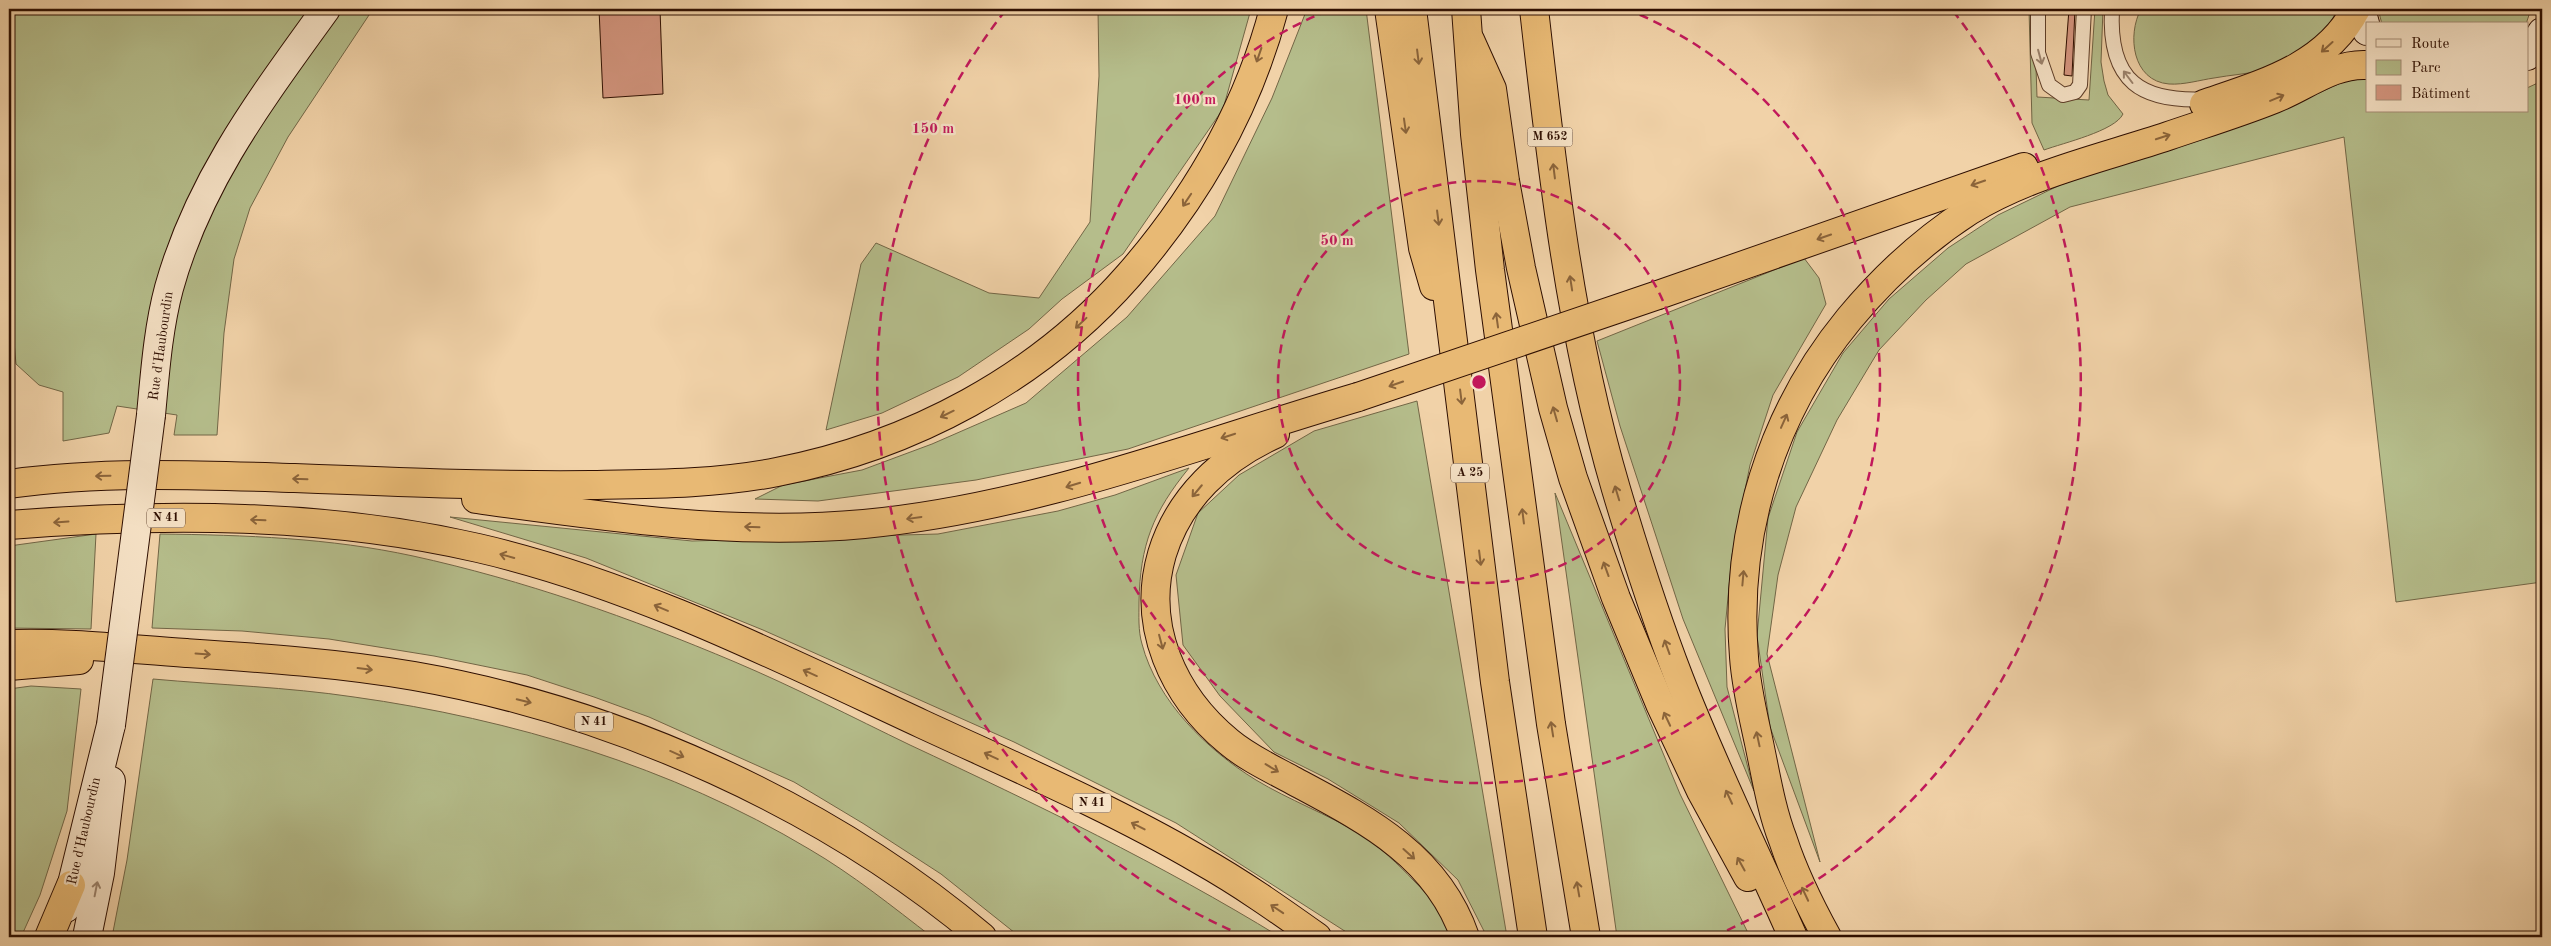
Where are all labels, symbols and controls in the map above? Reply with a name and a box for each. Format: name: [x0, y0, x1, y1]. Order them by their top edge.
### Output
legend: [2366, 22, 2528, 112]
text: Route: [2411, 37, 2449, 52]
one-way arrow: [2320, 41, 2333, 53]
one-way arrow: [1254, 47, 1264, 63]
one-way arrow: [1413, 49, 1423, 65]
one-way arrow: [2036, 49, 2046, 65]
text: Parc: [2411, 61, 2441, 76]
one-way arrow: [2122, 71, 2133, 84]
text: Bâtiment: [2411, 87, 2470, 102]
one-way arrow: [2269, 92, 2284, 102]
text: 100 m: [1174, 93, 1216, 108]
one-way arrow: [1400, 118, 1410, 134]
text: 150 m: [912, 122, 954, 137]
road number: M 652: [1528, 128, 1572, 146]
one-way arrow: [2155, 132, 2170, 141]
one-way arrow: [1549, 163, 1559, 179]
one-way arrow: [1970, 178, 1986, 188]
one-way arrow: [1181, 193, 1192, 207]
one-way arrow: [1433, 210, 1443, 226]
one-way arrow: [1817, 233, 1833, 242]
text: 50 m: [1320, 234, 1354, 249]
one-way arrow: [1565, 275, 1575, 291]
street label: Rue d'Haubourdin: [146, 290, 176, 401]
one-way arrow: [1492, 312, 1502, 328]
one-way arrow: [1075, 317, 1088, 329]
centre of rings: [1470, 373, 1488, 391]
one-way arrow: [1389, 380, 1405, 389]
one-way arrow: [1456, 389, 1466, 405]
one-way arrow: [1550, 407, 1559, 423]
one-way arrow: [940, 409, 955, 419]
one-way arrow: [1779, 414, 1789, 429]
one-way arrow: [1220, 432, 1236, 442]
road number: A 25: [1451, 463, 1489, 482]
one-way arrow: [95, 471, 111, 481]
one-way arrow: [292, 474, 308, 483]
one-way arrow: [1066, 481, 1081, 490]
one-way arrow: [1191, 484, 1202, 497]
one-way arrow: [1612, 485, 1622, 501]
road number: N 41: [147, 508, 185, 528]
one-way arrow: [1518, 508, 1528, 524]
one-way arrow: [906, 513, 922, 523]
one-way arrow: [250, 516, 266, 525]
one-way arrow: [53, 517, 69, 526]
one-way arrow: [744, 523, 760, 532]
one-way arrow: [500, 550, 516, 560]
one-way arrow: [1475, 550, 1485, 566]
one-way arrow: [1601, 562, 1610, 577]
one-way arrow: [1739, 570, 1748, 586]
one-way arrow: [654, 603, 669, 613]
one-way arrow: [1157, 634, 1166, 650]
one-way arrow: [1662, 640, 1671, 655]
one-way arrow: [195, 650, 211, 659]
one-way arrow: [357, 664, 373, 674]
one-way arrow: [803, 667, 818, 677]
one-way arrow: [516, 697, 532, 706]
road number: N 41: [575, 712, 613, 732]
one-way arrow: [1662, 712, 1671, 727]
one-way arrow: [1546, 721, 1556, 737]
one-way arrow: [1752, 731, 1762, 747]
one-way arrow: [669, 750, 684, 760]
one-way arrow: [984, 751, 999, 760]
one-way arrow: [1264, 764, 1278, 774]
street label: Rue d'Haubourdin: [65, 775, 103, 886]
one-way arrow: [1724, 790, 1734, 805]
road number: N 41: [1073, 794, 1111, 812]
one-way arrow: [1131, 821, 1146, 830]
one-way arrow: [1403, 848, 1416, 860]
one-way arrow: [1735, 857, 1745, 872]
one-way arrow: [92, 882, 102, 898]
one-way arrow: [1572, 882, 1582, 898]
one-way arrow: [1799, 887, 1809, 902]
one-way arrow: [1271, 904, 1285, 914]

